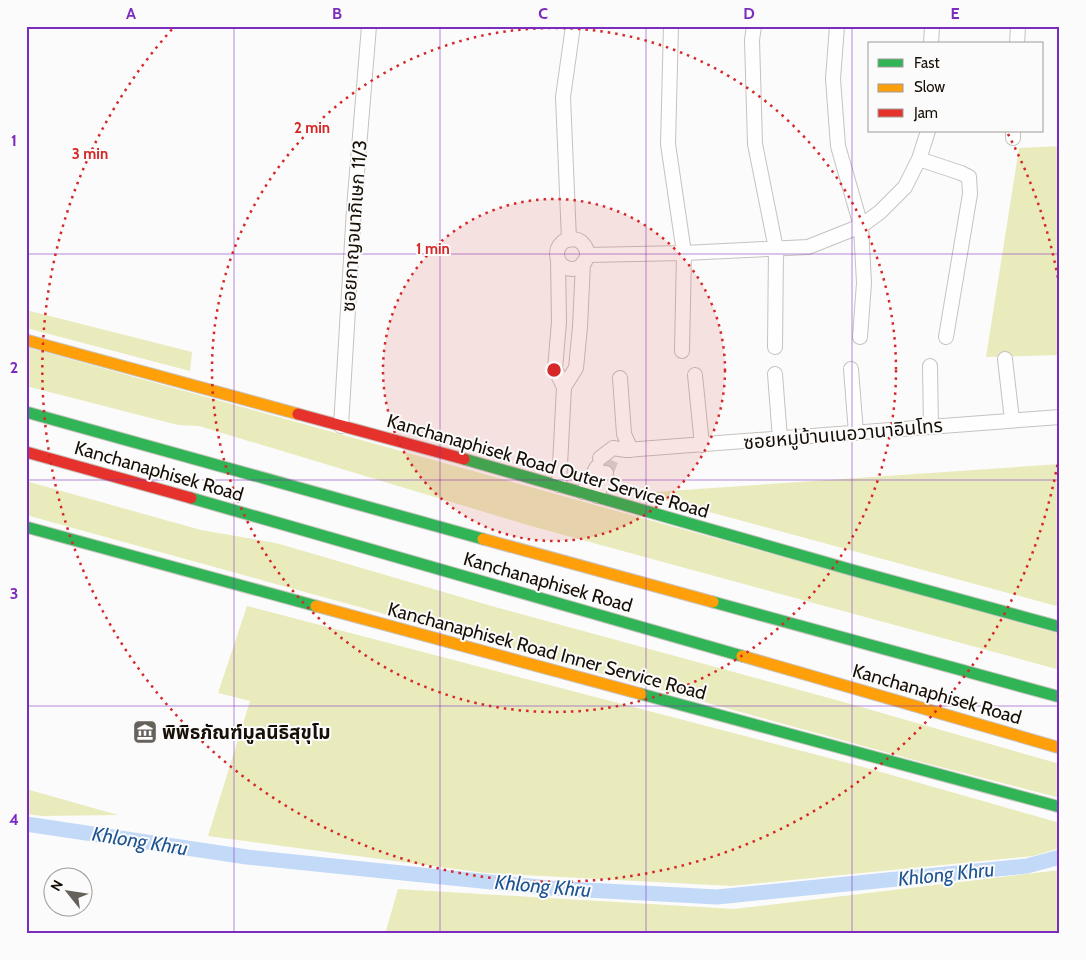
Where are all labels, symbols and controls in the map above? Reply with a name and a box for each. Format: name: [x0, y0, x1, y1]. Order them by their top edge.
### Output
text: A: [126, 4, 136, 23]
text: B: [332, 4, 342, 23]
text: C: [538, 4, 548, 23]
text: D: [743, 4, 755, 23]
text: E: [950, 4, 960, 23]
legend: [868, 42, 1044, 132]
text: Fast: [914, 54, 939, 72]
text: Slow: [914, 78, 945, 96]
text: Jam: [913, 104, 938, 122]
text: 2 min: [294, 119, 330, 137]
text: 1: [11, 131, 17, 150]
street label: ซอยกาญจนาภิเษก 11/3: [337, 139, 371, 313]
text: 3 min: [72, 145, 108, 163]
text: 1 min: [416, 240, 450, 258]
text: 2: [10, 358, 18, 377]
centre of rings: [545, 361, 563, 379]
street label: Kanchanaphisek Road Outer Service Road: [384, 409, 712, 523]
street label: ซอยหมู่บ้านเนอวานาอินโทร: [742, 414, 944, 455]
street label: Kanchanaphisek Road: [72, 436, 246, 506]
street label: Kanchanaphisek Road: [461, 547, 635, 617]
text: 3: [10, 584, 18, 603]
street label: Kanchanaphisek Road Inner Service Road: [385, 597, 709, 705]
street label: Kanchanaphisek Road: [850, 659, 1024, 729]
museum icon: พิพิธภัณฑ์มูลนิธิสุขุโม: [132, 719, 158, 745]
place label: พิพิธภัณฑ์มูลนิธิสุขุโม: [162, 721, 331, 744]
text: 4: [9, 810, 19, 829]
water label: Khlong Khru: [90, 822, 190, 860]
water label: Khlong Khru: [897, 857, 995, 891]
north arrow: [42, 868, 92, 918]
water label: Khlong Khru: [494, 870, 592, 902]
text: N: [46, 877, 67, 894]

